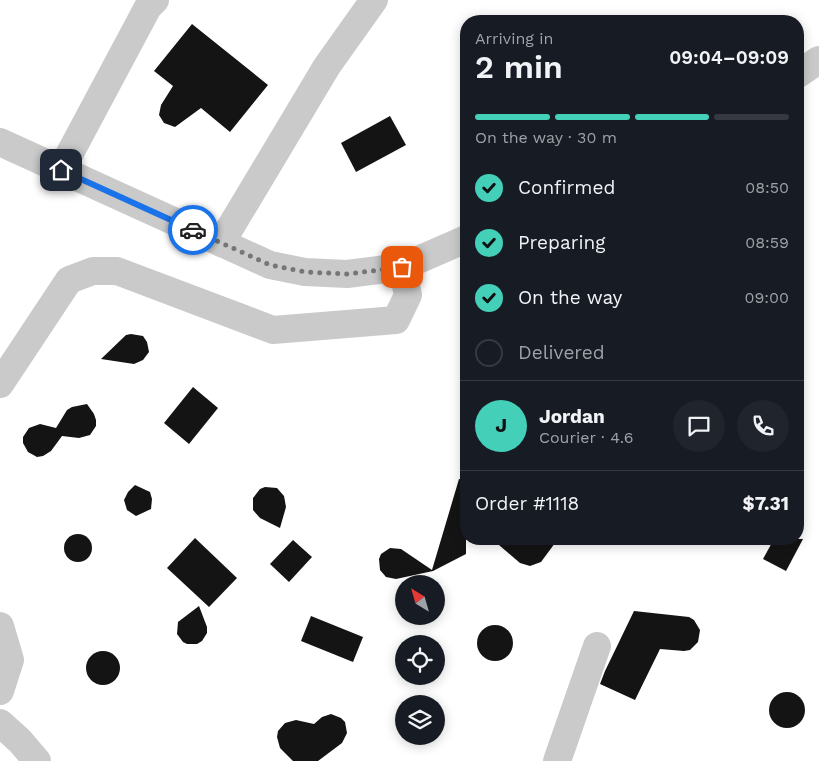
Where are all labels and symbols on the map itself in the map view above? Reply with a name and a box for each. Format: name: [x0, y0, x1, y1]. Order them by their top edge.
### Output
pin: [40, 149, 82, 191]
courier: [168, 205, 218, 255]
pin: [381, 246, 423, 288]
north arrow: [395, 575, 445, 625]

